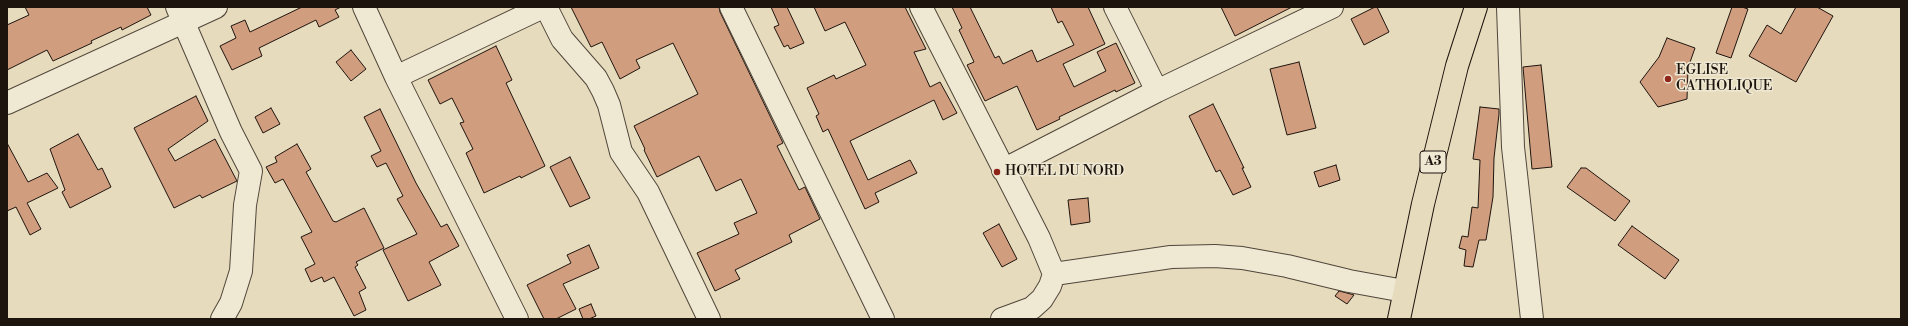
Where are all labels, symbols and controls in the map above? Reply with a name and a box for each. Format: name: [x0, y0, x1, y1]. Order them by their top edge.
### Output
place label: EGLISE CATHOLIQUE: [1676, 63, 1772, 96]
marker: EGLISE CATHOLIQUE: [1663, 74, 1673, 84]
road number: A3: [1420, 151, 1446, 173]
place label: HOTEL DU NORD: [1005, 164, 1124, 180]
marker: HOTEL DU NORD: [992, 167, 1002, 177]

